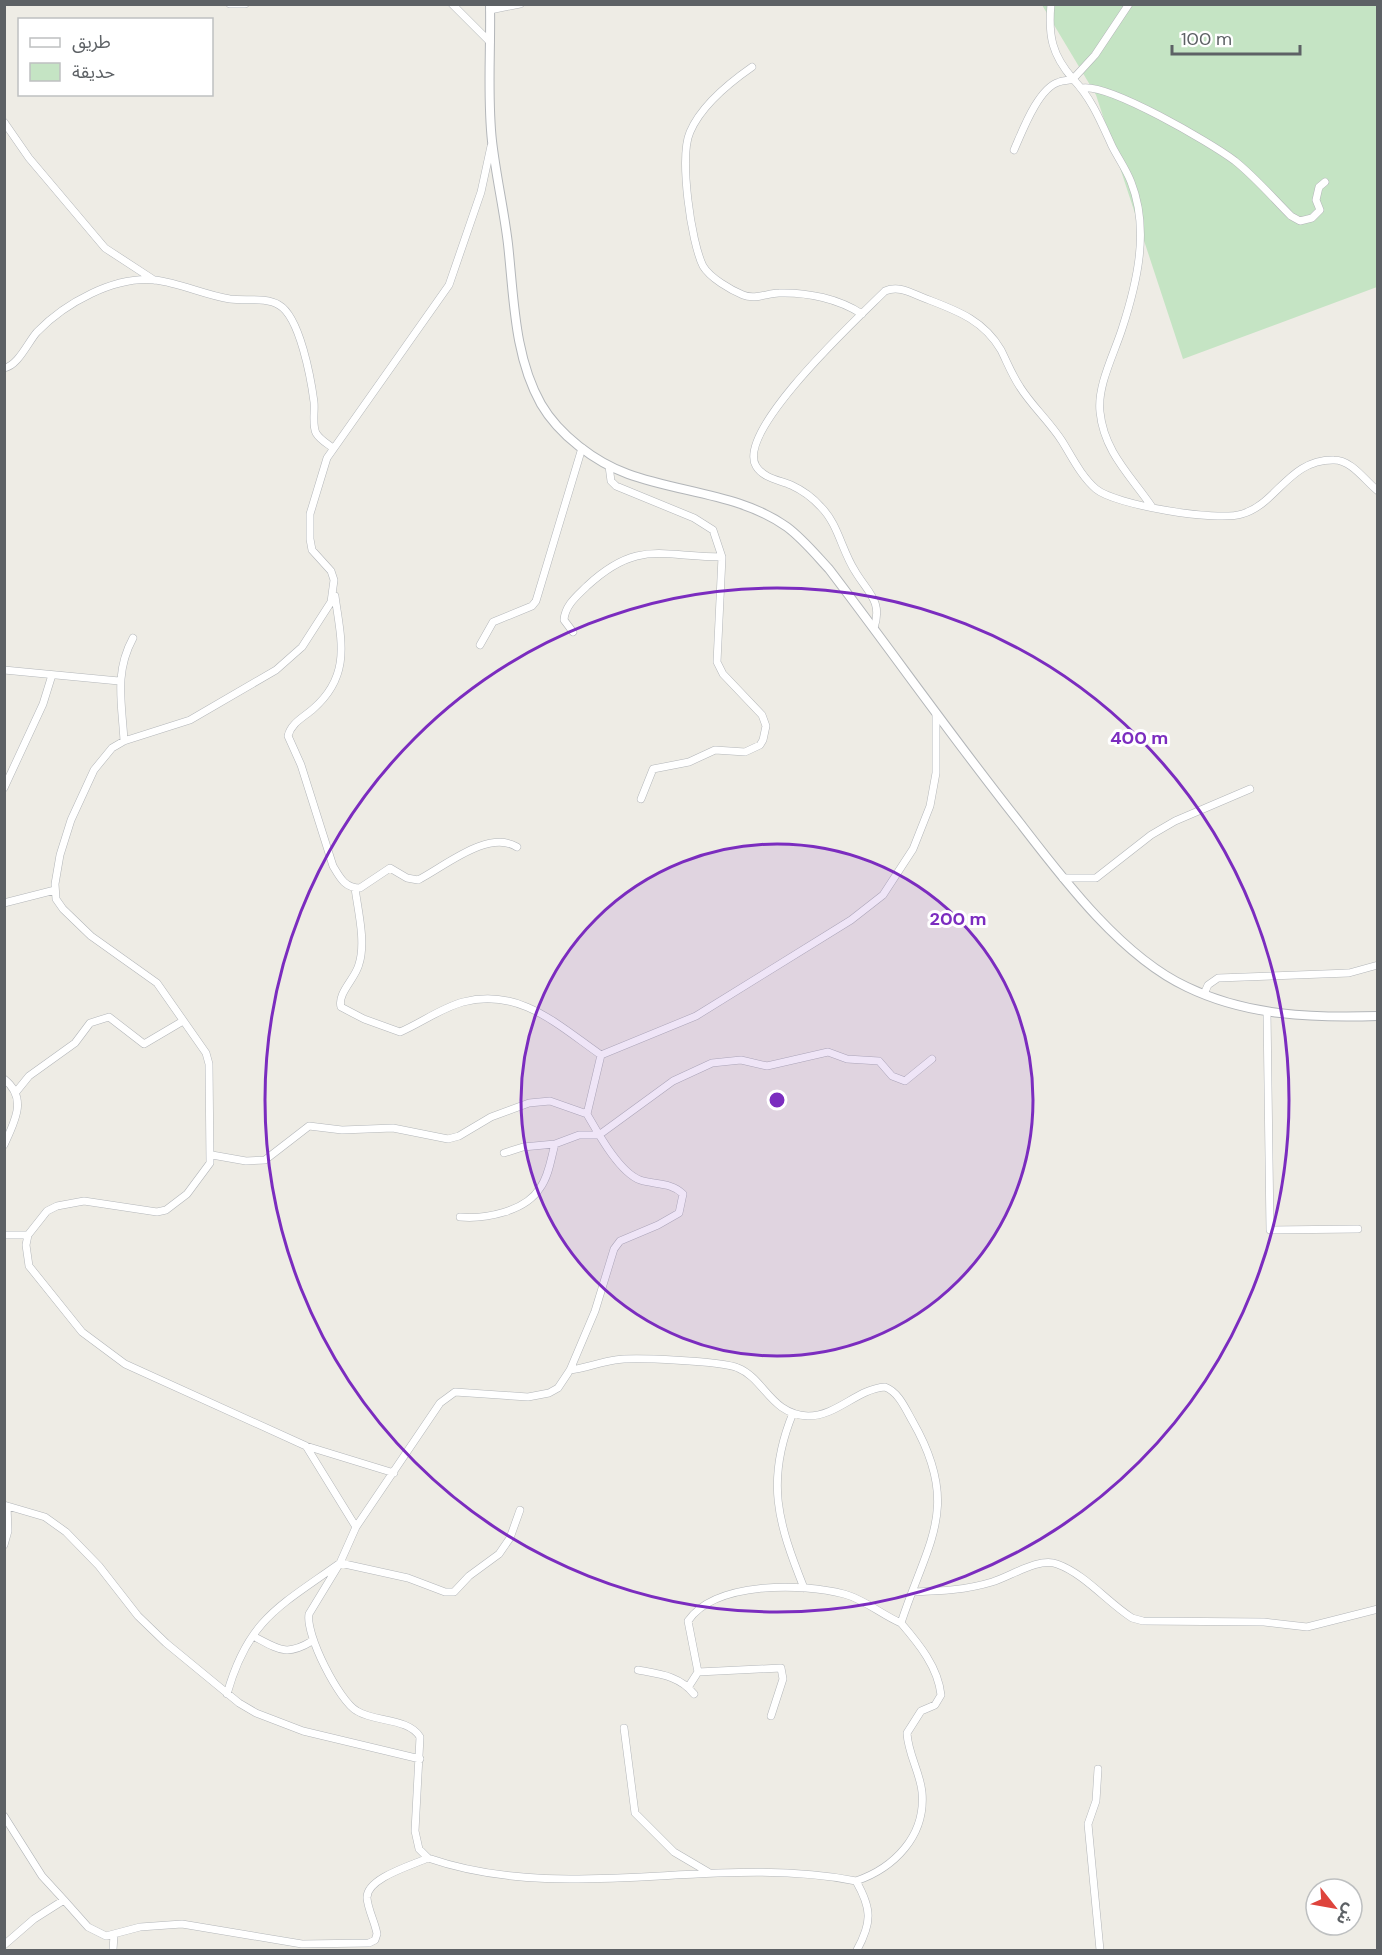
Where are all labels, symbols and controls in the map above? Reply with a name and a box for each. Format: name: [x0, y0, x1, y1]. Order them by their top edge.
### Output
legend: [18, 18, 213, 96]
scale bar: [1172, 18, 1300, 56]
text: 100 m: [1181, 27, 1232, 51]
text: طريق: [72, 30, 111, 54]
text: حديقة: [72, 60, 115, 84]
text: 400 m: [1110, 726, 1168, 750]
text: 200 m: [930, 907, 986, 931]
centre of rings: [767, 1090, 787, 1110]
north arrow: [1304, 1877, 1364, 1937]
text: ش: [1332, 1900, 1361, 1929]

